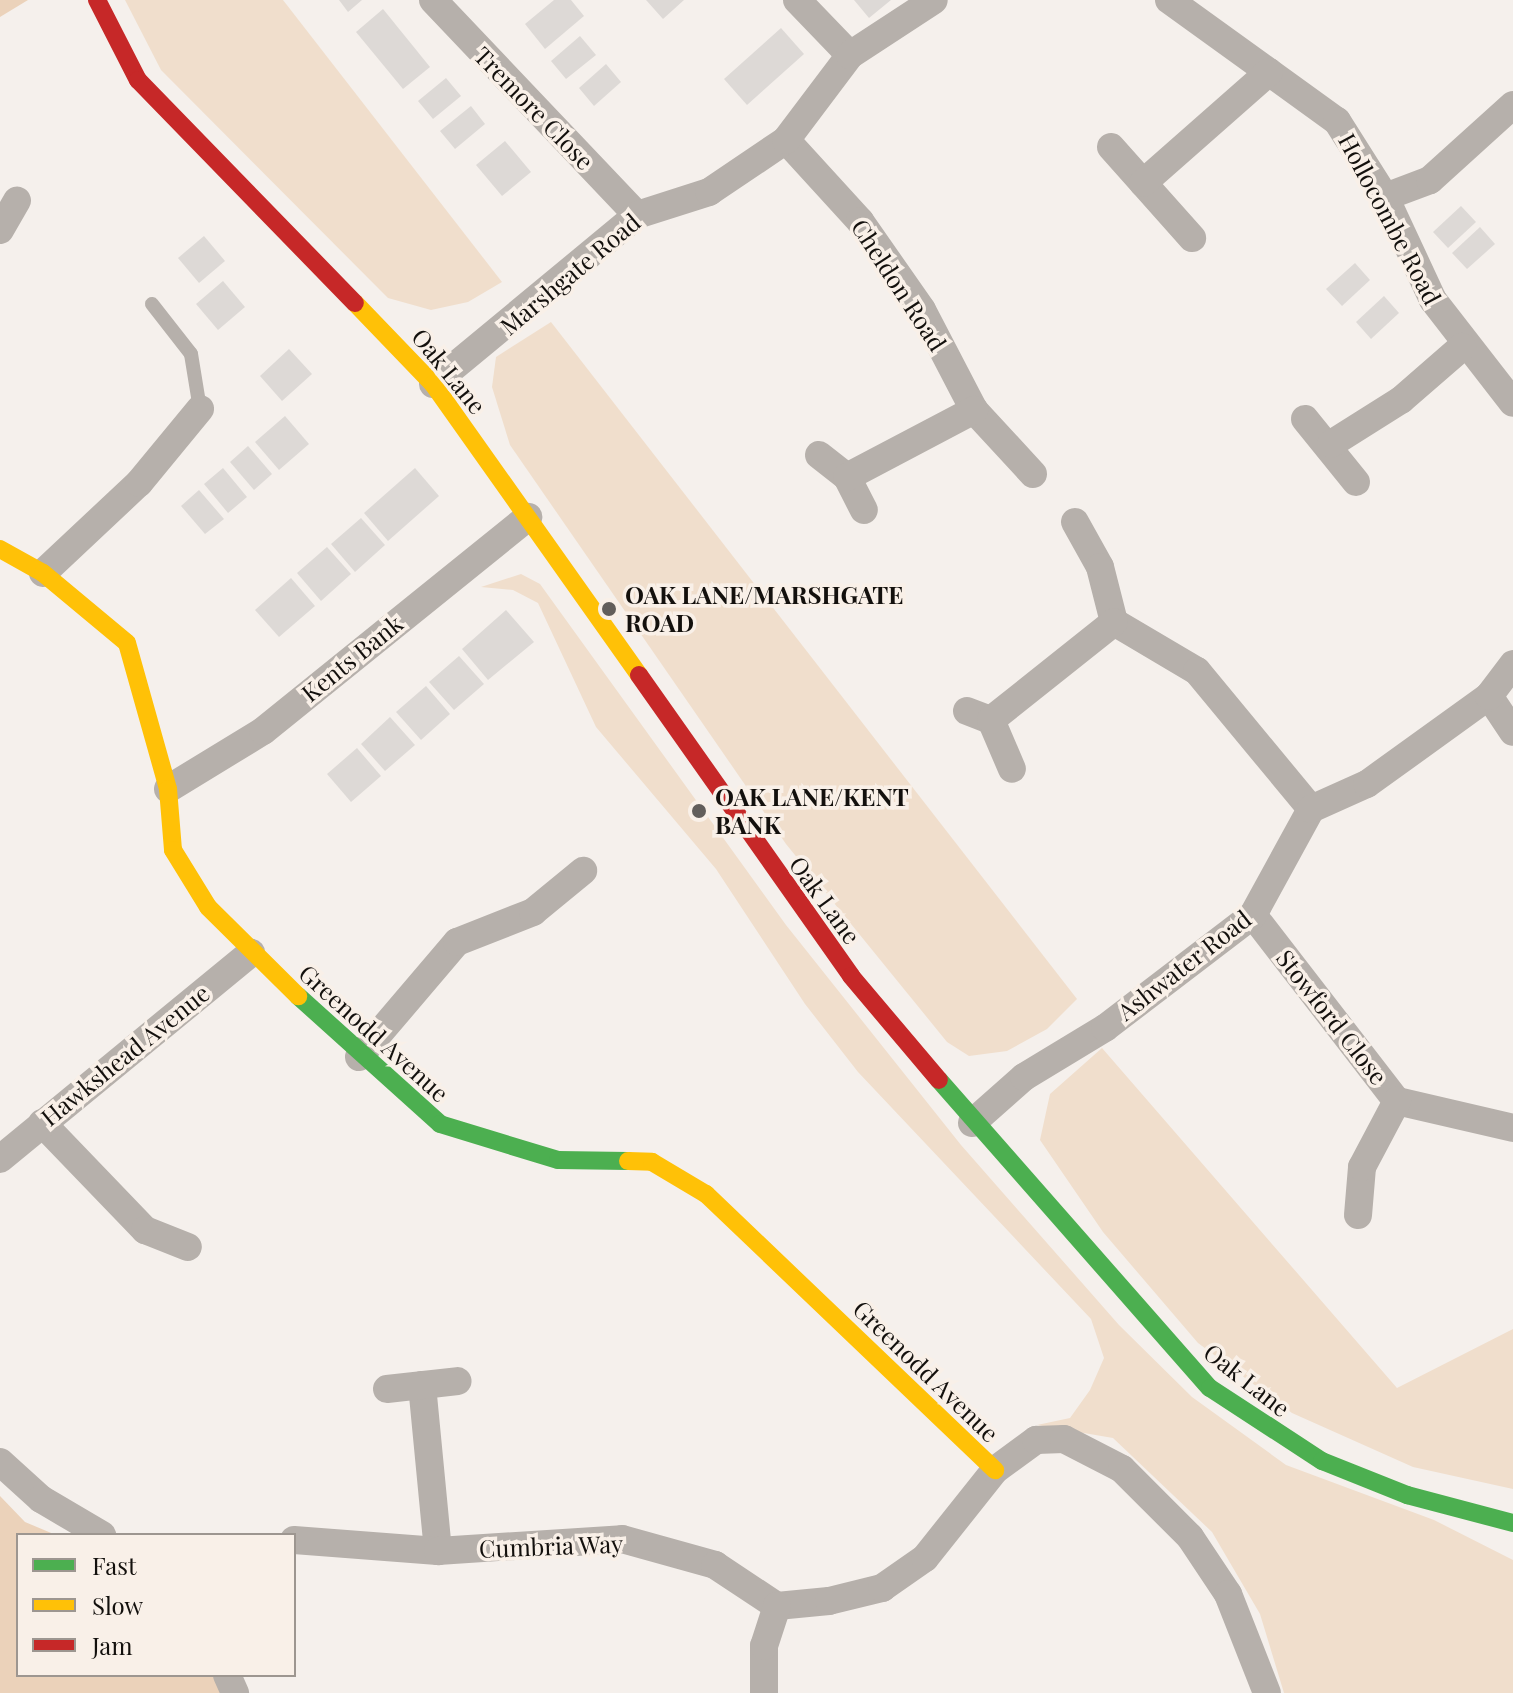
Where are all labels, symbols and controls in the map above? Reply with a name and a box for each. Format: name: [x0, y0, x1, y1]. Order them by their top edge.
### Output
street label: Tremore Close: [468, 41, 600, 175]
street label: Hollocombe Road: [1333, 129, 1447, 309]
street label: Marshgate Road: [494, 207, 646, 341]
street label: Cheldon Road: [846, 214, 952, 356]
street label: Oak Lane: [406, 323, 492, 419]
place label: OAK LANE/MARSHGATE ROAD: [625, 581, 904, 637]
marker: OAK LANE/MARSHGATE ROAD: [600, 600, 618, 618]
street label: Kents Bank: [296, 608, 408, 708]
place label: OAK LANE/KENT BANK: [715, 783, 909, 839]
marker: OAK LANE/KENT BANK: [690, 802, 708, 820]
street label: Oak Lane: [784, 850, 866, 950]
street label: Ashwater Road: [1111, 904, 1257, 1026]
street label: Stowford Close: [1271, 944, 1393, 1090]
street label: Greenodd Avenue: [293, 958, 455, 1108]
street label: Hawkshead Avenue: [35, 978, 215, 1132]
street label: Greenodd Avenue: [847, 1294, 1005, 1448]
street label: Oak Lane: [1198, 1337, 1296, 1423]
street label: Cumbria Way: [478, 1529, 624, 1563]
legend: [16, 1533, 296, 1677]
text: Fast: [92, 1549, 137, 1581]
text: Slow: [92, 1589, 143, 1621]
text: Jam: [92, 1629, 133, 1661]

